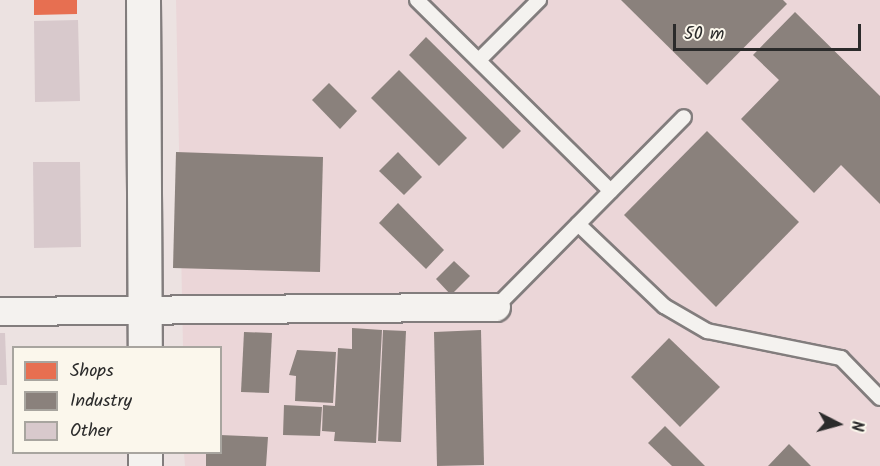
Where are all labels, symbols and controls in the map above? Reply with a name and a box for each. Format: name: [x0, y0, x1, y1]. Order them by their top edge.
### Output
scale bar: [676, 12, 864, 50]
text: 50 m: [684, 20, 724, 49]
legend: [12, 346, 222, 454]
text: Shops: [70, 357, 114, 386]
text: Industry: [70, 387, 132, 416]
north arrow: [808, 394, 868, 454]
text: Other: [70, 417, 112, 446]
text: N: [843, 420, 869, 432]

